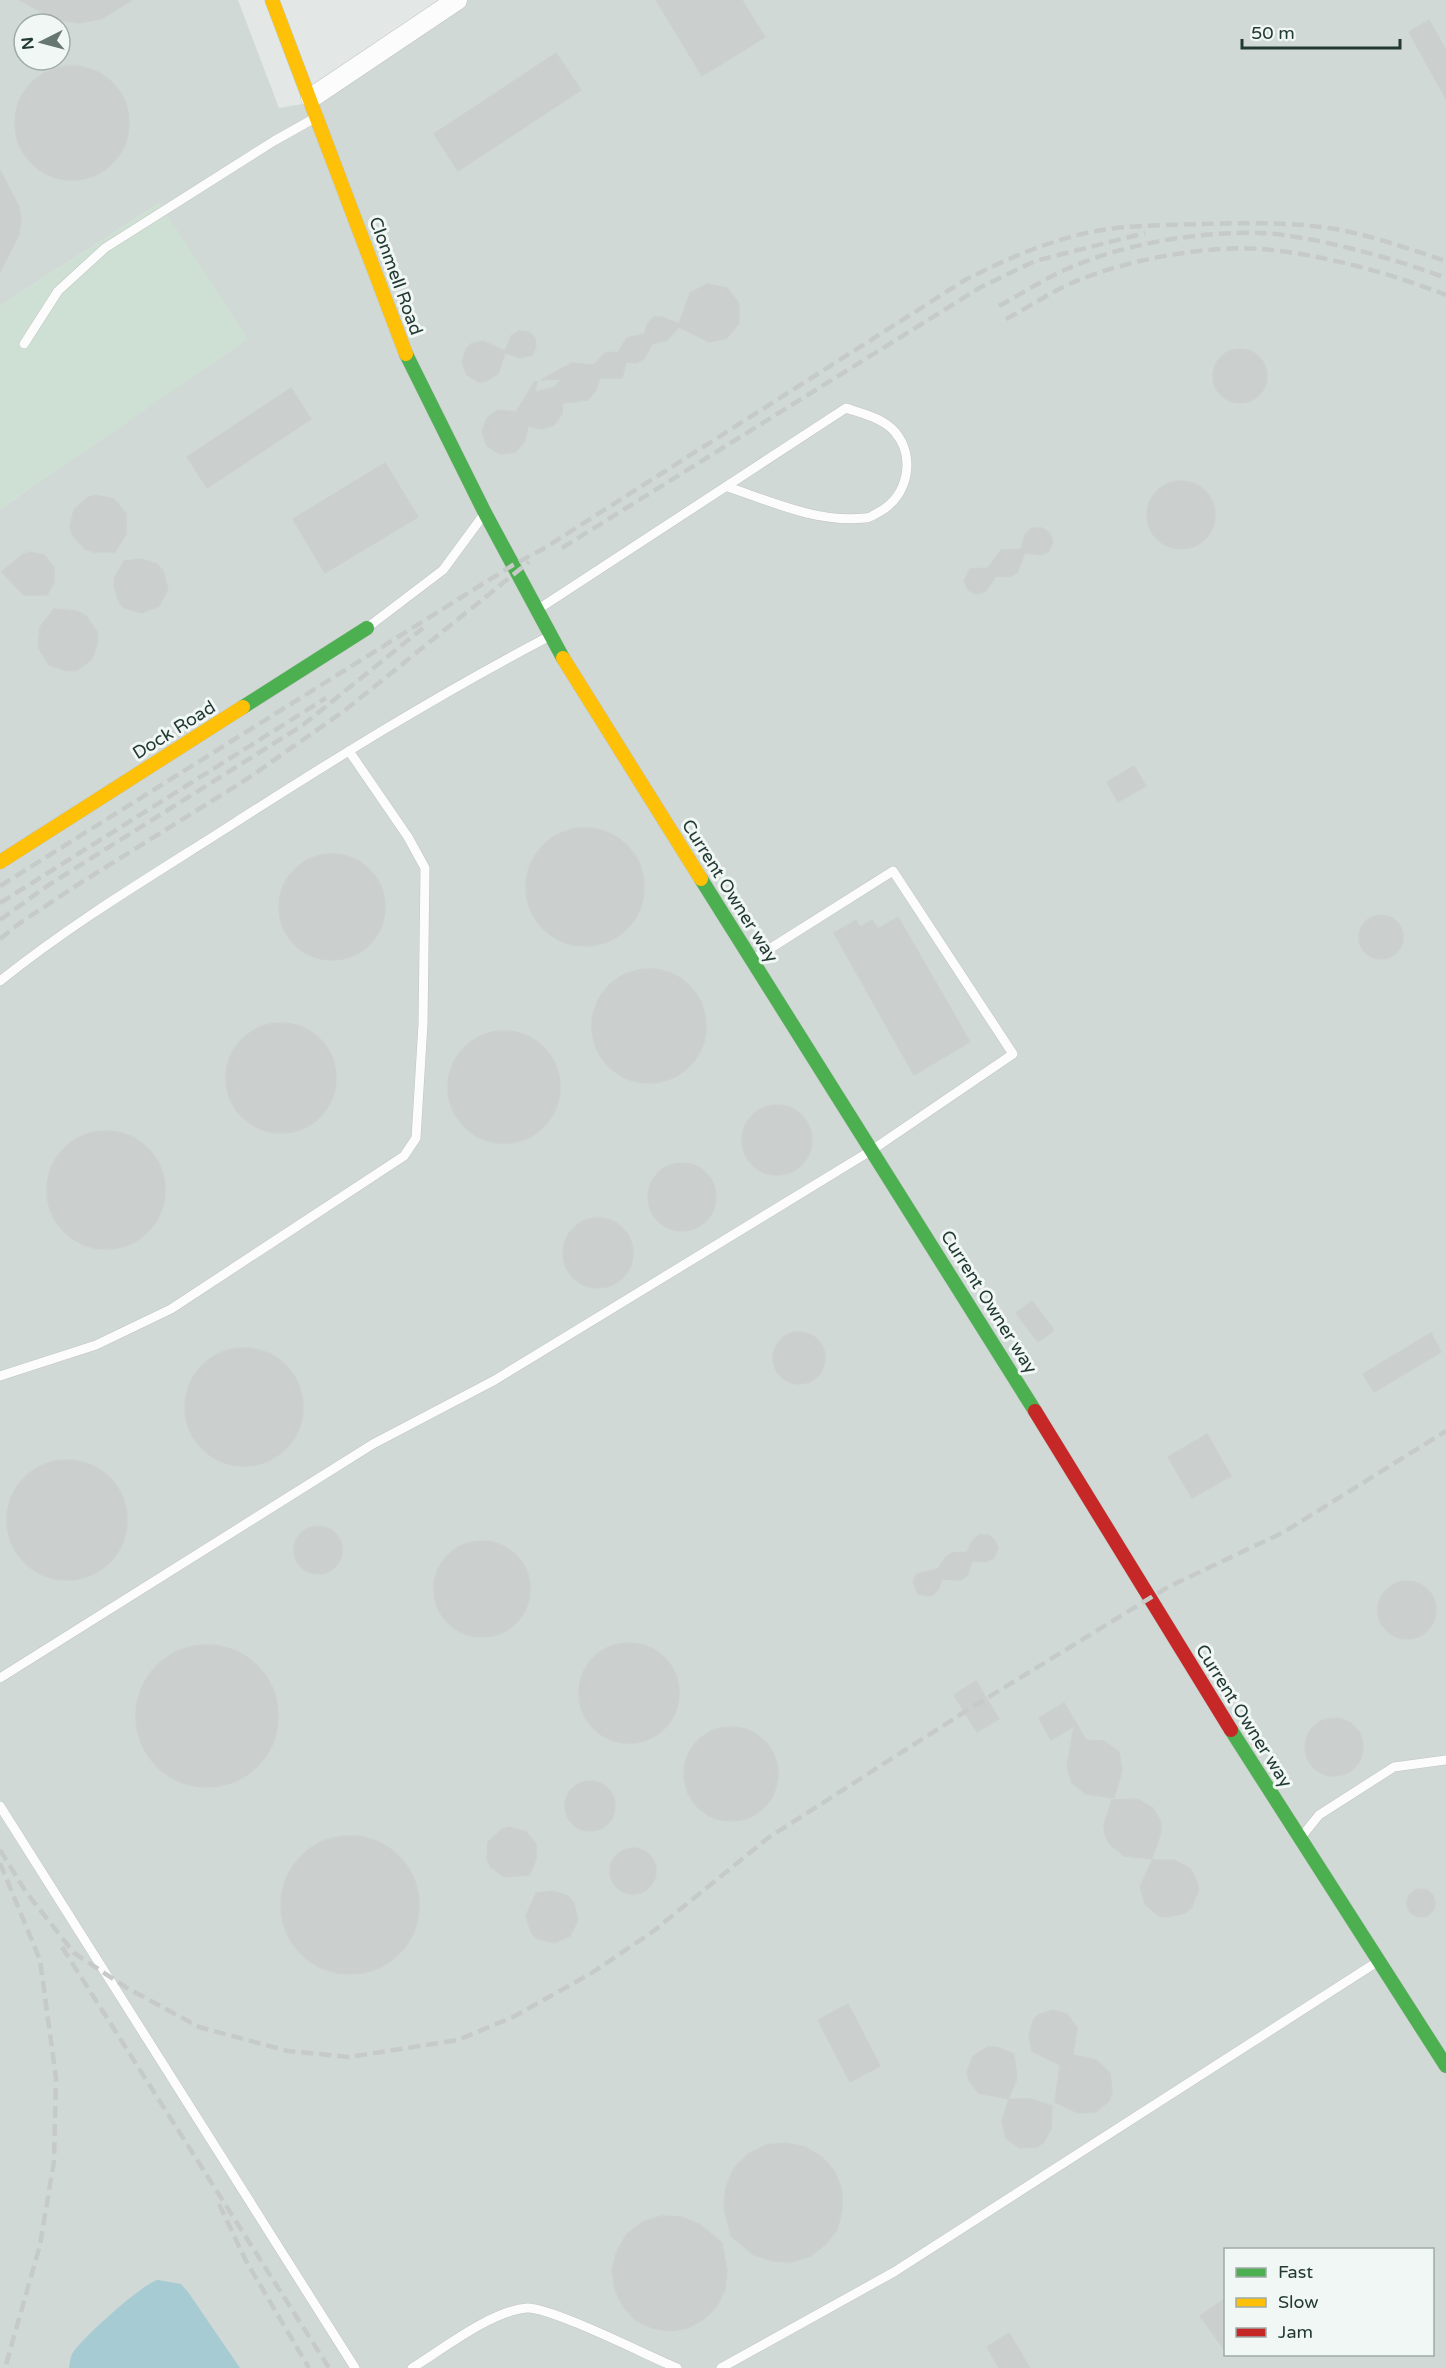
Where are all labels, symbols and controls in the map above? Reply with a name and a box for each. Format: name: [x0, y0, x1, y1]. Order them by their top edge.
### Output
north arrow: [12, 12, 72, 72]
scale bar: [1242, 12, 1400, 50]
text: 50 m: [1251, 22, 1295, 44]
text: N: [17, 36, 39, 51]
street label: Clonmell Road: [364, 214, 428, 338]
street label: Dock Road: [129, 696, 219, 764]
street label: Current Owner way: [677, 815, 783, 967]
street label: Current Owner way: [936, 1226, 1042, 1378]
street label: Current Owner way: [1191, 1640, 1297, 1792]
legend: [1224, 2248, 1434, 2356]
text: Fast: [1278, 2261, 1313, 2283]
text: Slow: [1278, 2291, 1319, 2313]
text: Jam: [1278, 2321, 1313, 2343]

